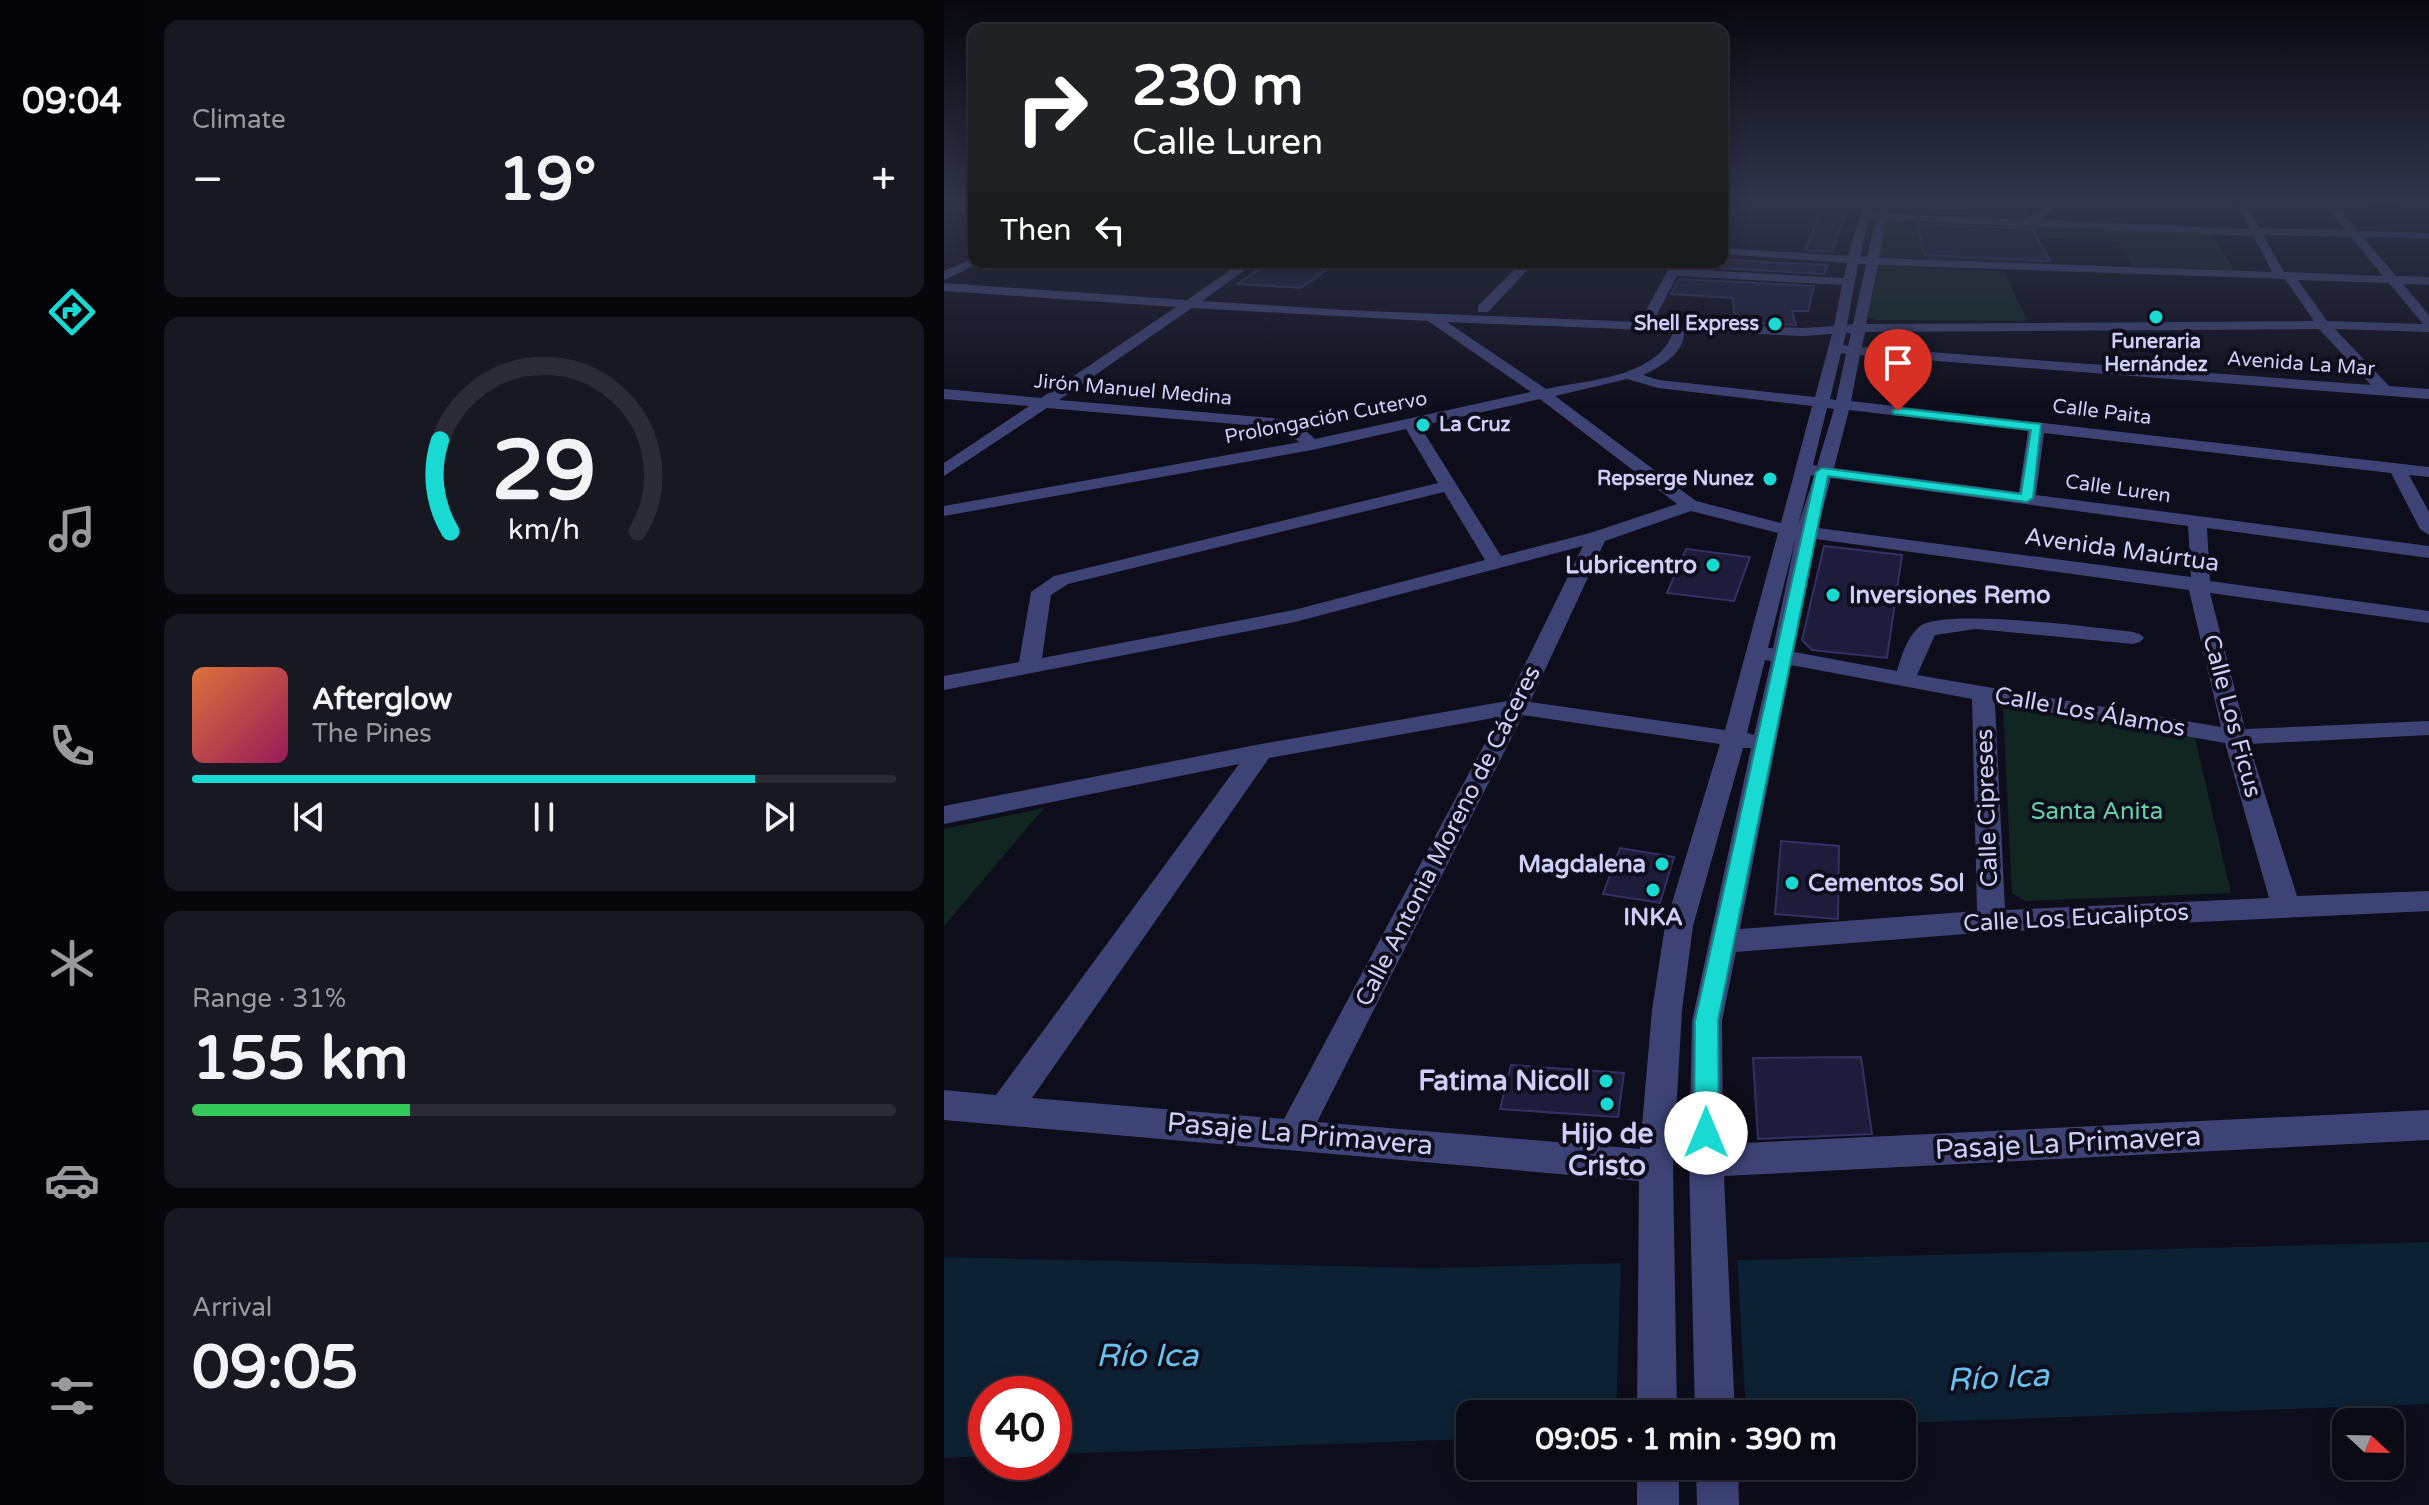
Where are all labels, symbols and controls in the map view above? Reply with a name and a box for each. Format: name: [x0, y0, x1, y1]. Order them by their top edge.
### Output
text: 230 m: [1132, 53, 1303, 120]
icon: right: [1000, 56, 1104, 160]
text: 09:04: [22, 80, 122, 123]
text: Climate: [192, 104, 286, 135]
text: Calle Luren: [1132, 121, 1323, 164]
text: 19°: [498, 144, 596, 216]
text: −: [192, 154, 223, 207]
text: +: [871, 154, 896, 207]
icon: left: [1088, 208, 1132, 252]
text: Then: [1000, 212, 1072, 249]
icon: directions: [44, 284, 100, 340]
marker: Funeraria Hernández: [2147, 308, 2165, 326]
place label: Shell Express: [1634, 312, 1759, 336]
marker: Shell Express: [1766, 315, 1784, 333]
pin: [1864, 329, 1932, 411]
place label: Funeraria Hernández: [2104, 330, 2208, 377]
icon: arrive: [1876, 341, 1920, 385]
street label: Avenida La Mar: [2226, 347, 2376, 381]
street label: Jirón Manuel Medina: [1033, 369, 1233, 411]
street label: Prolongación Cutervo: [1223, 387, 1429, 449]
street label: Calle Paita: [2051, 394, 2153, 430]
place label: La Cruz: [1439, 413, 1511, 437]
marker: La Cruz: [1414, 416, 1432, 434]
text: 29: [492, 421, 596, 521]
place label: Repserge Nunez: [1597, 467, 1754, 491]
marker: Repserge Nunez: [1761, 470, 1779, 488]
street label: Calle Luren: [2064, 470, 2172, 508]
icon: music: [44, 501, 100, 557]
text: km/h: [508, 513, 580, 547]
street label: Avenida Maúrtua: [2023, 522, 2221, 578]
place label: Lubricentro: [1565, 551, 1697, 580]
marker: Lubricentro: [1704, 556, 1722, 574]
place label: Inversiones Remo: [1849, 581, 2051, 610]
marker: Inversiones Remo: [1824, 586, 1842, 604]
street label: Calle Los Ficus: [2196, 631, 2268, 801]
street label: Calle Antonia Moreno de Cáceres: [1349, 661, 1547, 1011]
street label: Calle Los Álamos: [1992, 680, 2188, 743]
text: Afterglow: [312, 681, 452, 718]
icon: phone: [44, 718, 100, 774]
text: The Pines: [312, 718, 432, 749]
street label: Calle Cipreses: [1970, 728, 2004, 888]
icon: previous: [287, 795, 331, 839]
icon: pause: [522, 795, 566, 839]
icon: next: [757, 795, 801, 839]
park label: Santa Anita: [2031, 797, 2163, 826]
place label: Magdalena: [1518, 850, 1646, 879]
marker: Magdalena: [1653, 855, 1671, 873]
place label: Cementos Sol: [1808, 869, 1965, 898]
marker: Cementos Sol: [1783, 874, 1801, 892]
marker: INKA: [1644, 881, 1662, 899]
street label: Calle Los Eucaliptos: [1962, 898, 2190, 938]
place label: INKA: [1623, 903, 1683, 932]
icon: climate: [44, 935, 100, 991]
text: Range · 31%: [192, 983, 346, 1014]
text: 155 km: [192, 1023, 408, 1095]
place label: Fatima Nicoll: [1418, 1064, 1590, 1098]
marker: Fatima Nicoll: [1597, 1072, 1615, 1090]
position arrow: [1664, 1091, 1748, 1175]
marker: Hijo de Cristo: [1598, 1095, 1616, 1113]
street label: Pasaje La Primavera: [1166, 1105, 1434, 1163]
place label: Hijo de Cristo: [1561, 1117, 1654, 1183]
street label: Pasaje La Primavera: [1934, 1119, 2202, 1167]
icon: car: [44, 1152, 100, 1208]
text: Arrival: [192, 1292, 272, 1323]
text: 09:05: [192, 1332, 358, 1404]
water label: Río Ica: [1096, 1337, 1199, 1375]
water label: Río Ica: [1946, 1356, 2051, 1400]
icon: filters: [44, 1368, 100, 1424]
speed limit sign: 40: [968, 1376, 1072, 1480]
north arrow: [2332, 1408, 2404, 1480]
map controls: [2332, 1408, 2404, 1480]
text: 09:05 · 1 min · 390 m: [1535, 1421, 1837, 1458]

